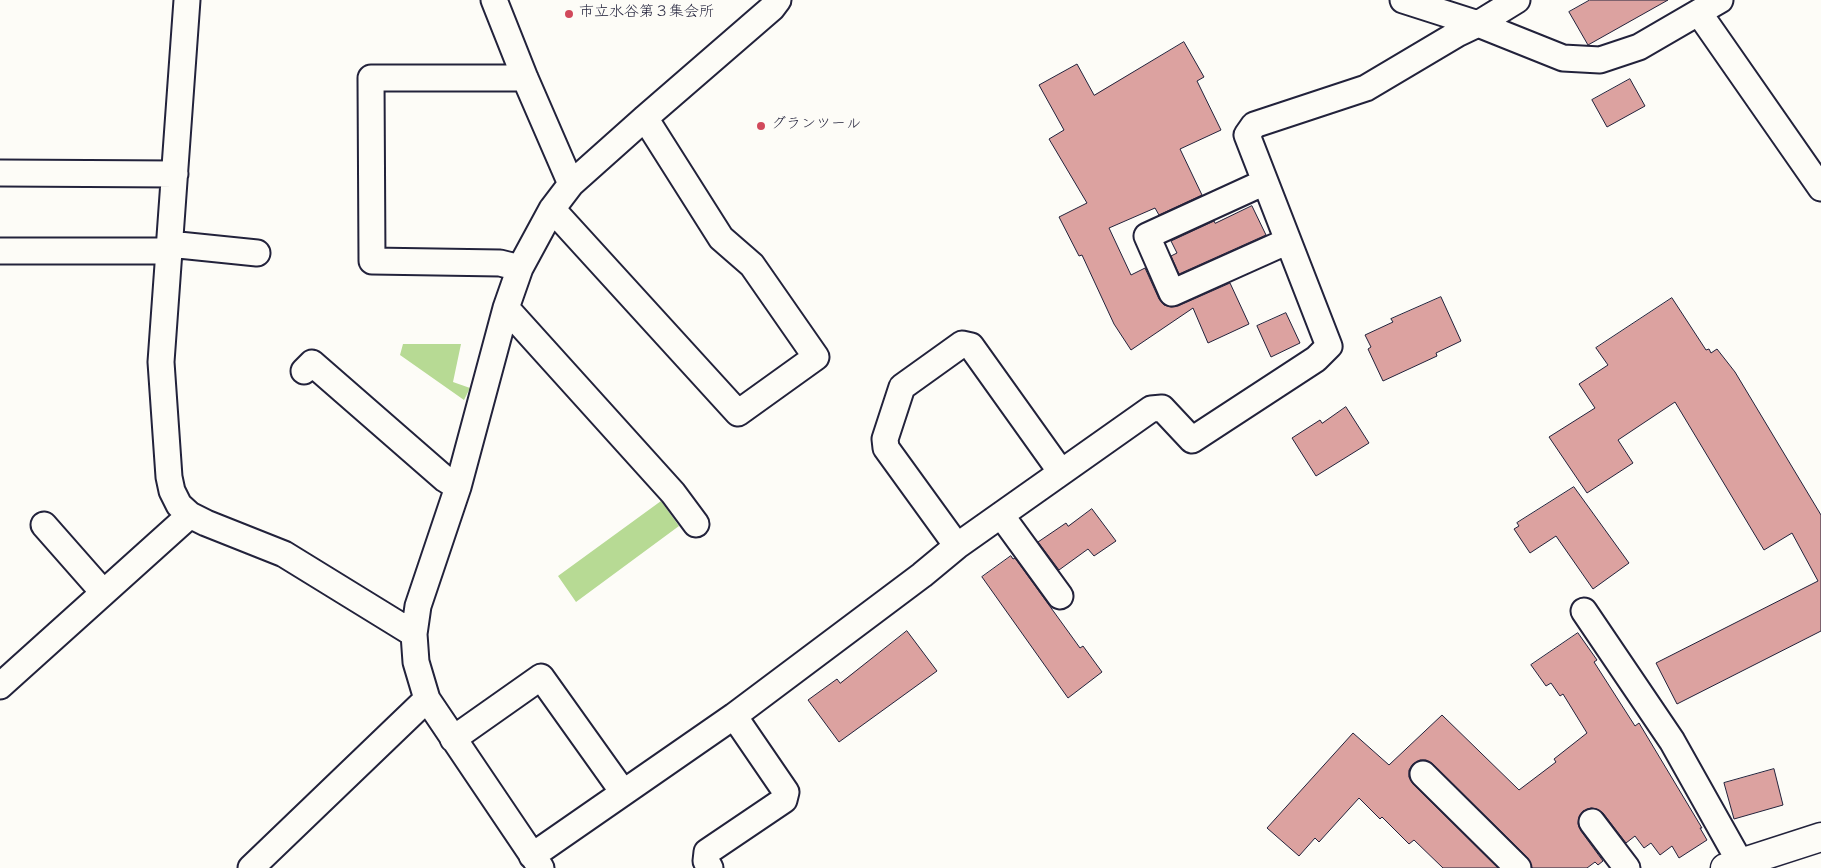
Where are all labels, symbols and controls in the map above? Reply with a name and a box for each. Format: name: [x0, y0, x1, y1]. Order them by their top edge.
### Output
place label: 市立水谷第３集会所: [579, 5, 714, 23]
marker: 市立水谷第３集会所: [563, 8, 575, 20]
place label: グランツール: [771, 117, 861, 135]
marker: グランツール: [755, 120, 767, 132]

